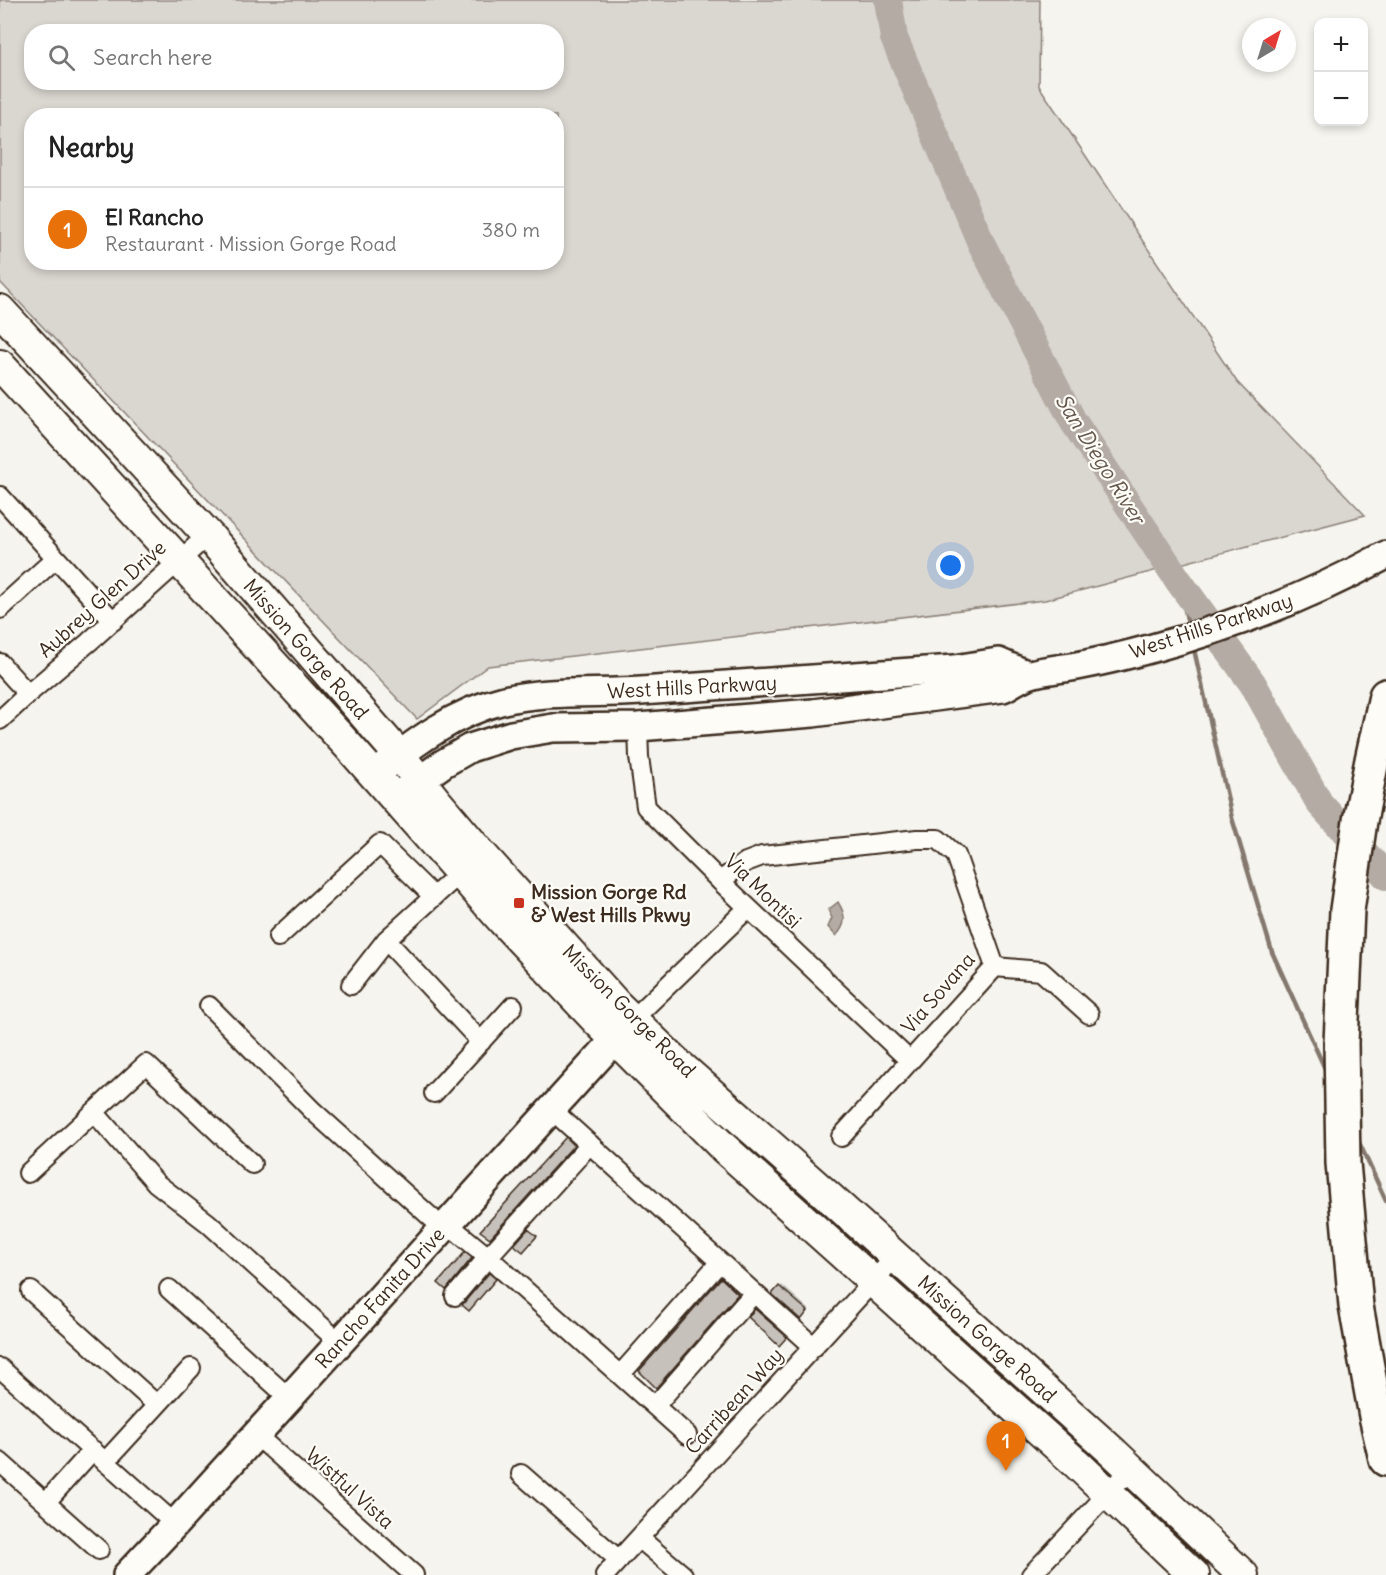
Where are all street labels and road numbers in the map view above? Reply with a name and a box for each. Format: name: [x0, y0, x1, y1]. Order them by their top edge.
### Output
street label: Aubrey Glen Drive: [33, 535, 171, 663]
street label: Mission Gorge Road: [239, 573, 374, 724]
street label: West Hills Parkway: [1126, 587, 1296, 664]
street label: West Hills Parkway: [606, 670, 778, 703]
street label: Via Montisi: [720, 848, 807, 933]
street label: Mission Gorge Road: [558, 939, 701, 1083]
street label: Via Sovana: [896, 947, 980, 1038]
street label: Rancho Fanita Drive: [310, 1222, 450, 1373]
street label: Mission Gorge Road: [913, 1270, 1062, 1408]
street label: Carribean Way: [679, 1342, 788, 1459]
street label: Wistful Vista: [301, 1441, 400, 1534]

